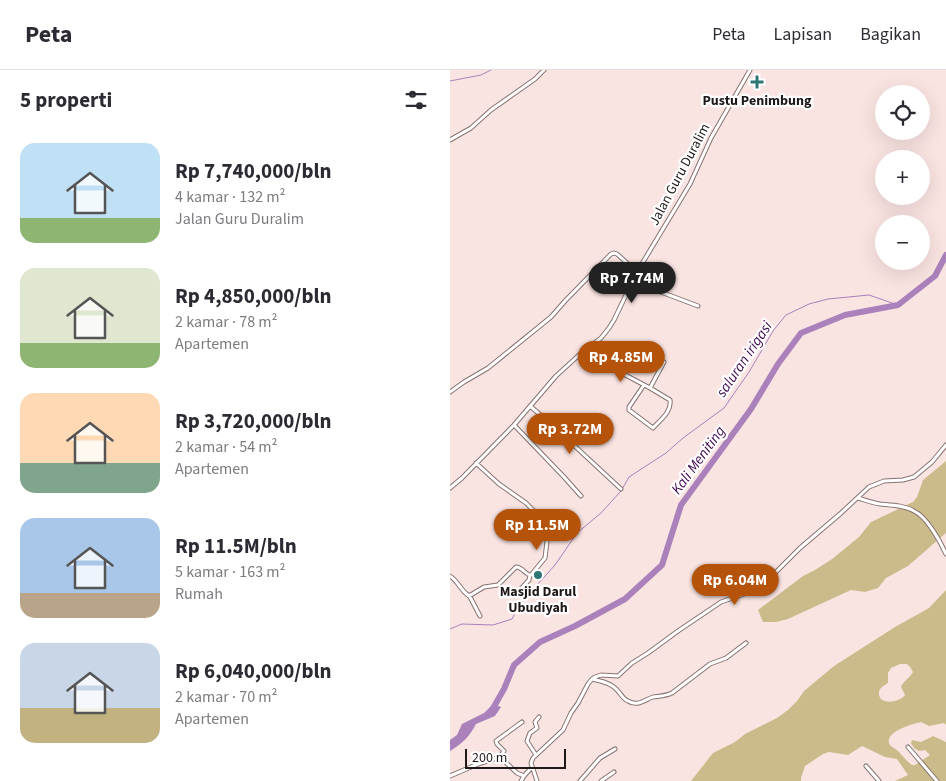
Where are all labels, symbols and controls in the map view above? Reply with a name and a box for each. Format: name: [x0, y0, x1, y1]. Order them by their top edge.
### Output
text: Peta: [25, 17, 72, 52]
text: Peta: [712, 22, 745, 47]
text: Lapisan: [773, 22, 832, 47]
text: Bagikan: [860, 22, 921, 47]
marker: Pustu Penimbung: [750, 75, 764, 89]
text: 5 properti: [20, 85, 112, 115]
map controls: [875, 85, 930, 270]
button: locate: [875, 85, 930, 140]
icon: filters: [402, 86, 430, 114]
place label: Pustu Penimbung: [703, 91, 812, 111]
street label: Jalan Guru Duralim: [645, 120, 715, 229]
button: +: [875, 150, 930, 205]
text: Rp 7,740,000/bln: [175, 156, 332, 186]
icon: home: [60, 163, 120, 223]
text: 4 kamar · 132 m²: [175, 186, 285, 208]
text: Jalan Guru Duralim: [175, 208, 304, 230]
button: −: [875, 215, 930, 270]
pin: Rp 7.74M: [580, 262, 684, 304]
text: Rp 7.74M: [600, 267, 664, 289]
text: Rp 4,850,000/bln: [175, 281, 332, 311]
icon: home: [60, 288, 120, 348]
text: 2 kamar · 78 m²: [175, 311, 277, 333]
water label: saluran irigasi: [711, 317, 778, 402]
text: Apartemen: [175, 333, 249, 355]
pin: Rp 4.85M: [569, 340, 673, 383]
text: Rp 4.85M: [589, 346, 653, 368]
text: Rp 3,720,000/bln: [175, 406, 332, 436]
pin: Rp 3.72M: [518, 412, 622, 455]
icon: home: [60, 413, 120, 473]
text: Rp 3.72M: [538, 418, 602, 440]
water label: Kali Meniting: [666, 422, 730, 499]
text: 2 kamar · 54 m²: [175, 436, 277, 458]
text: Apartemen: [175, 458, 249, 480]
pin: Rp 11.5M: [485, 508, 589, 551]
text: Rp 11.5M: [505, 514, 569, 536]
text: Rp 11.5M/bln: [175, 531, 297, 561]
icon: home: [60, 538, 120, 598]
text: 5 kamar · 163 m²: [175, 561, 285, 583]
pin: Rp 6.04M: [683, 564, 787, 606]
marker: Masjid Darul Ubudiyah: [532, 569, 544, 581]
text: Rp 6.04M: [703, 569, 767, 591]
place label: Masjid Darul Ubudiyah: [500, 582, 576, 618]
text: Rumah: [175, 583, 223, 605]
text: Rp 6,040,000/bln: [175, 656, 332, 686]
icon: home: [60, 663, 120, 723]
text: 2 kamar · 70 m²: [175, 686, 277, 708]
text: Apartemen: [175, 708, 249, 730]
scale bar: [465, 746, 566, 769]
text: 200 m: [472, 748, 507, 768]

